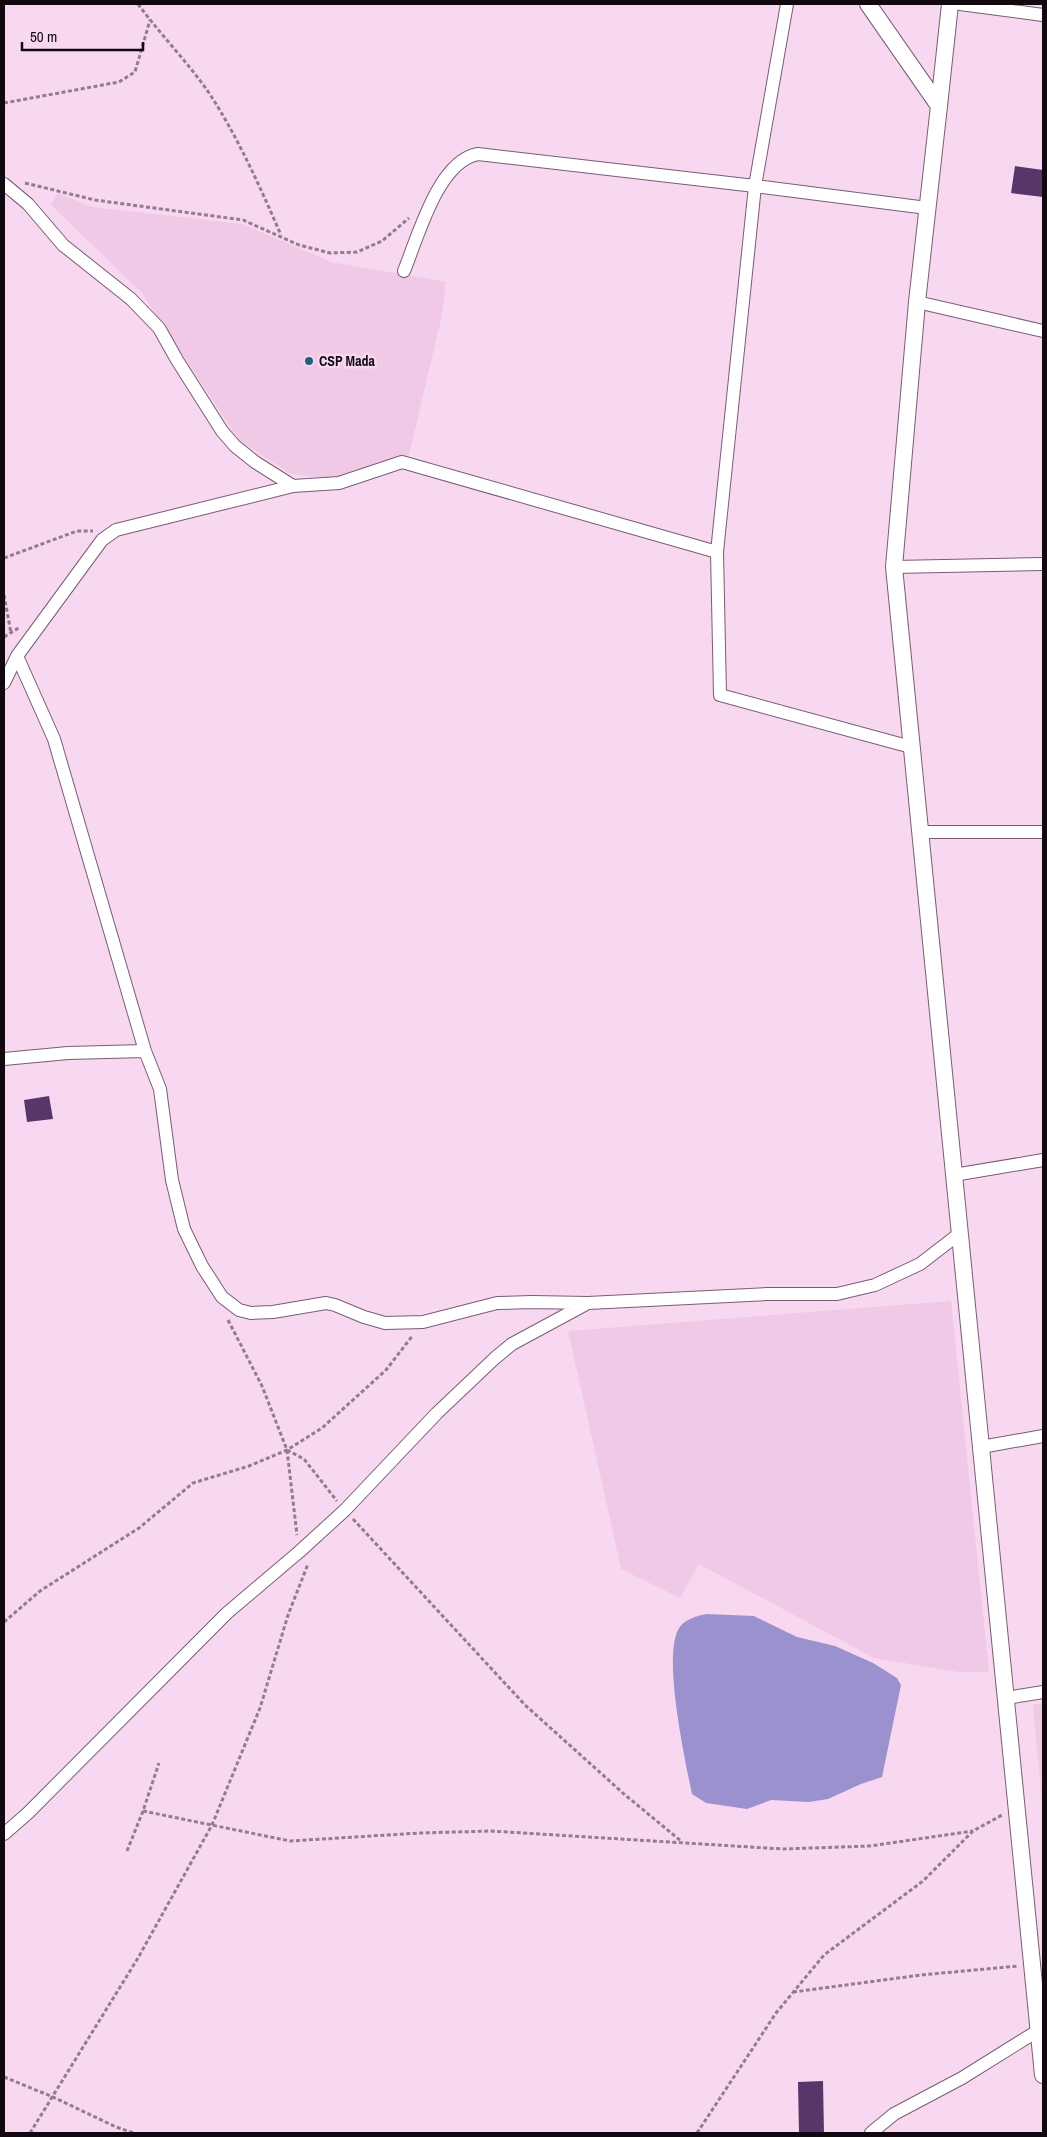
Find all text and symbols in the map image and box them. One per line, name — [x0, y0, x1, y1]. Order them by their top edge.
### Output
scale bar — [22, 20, 144, 52]
text: 50 m — [30, 26, 57, 47]
place label: CSP Mada — [319, 352, 376, 370]
marker: CSP Mada — [303, 355, 315, 367]

